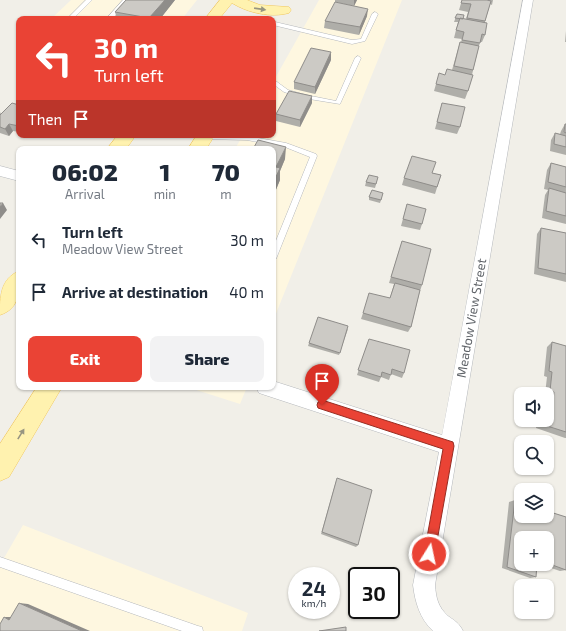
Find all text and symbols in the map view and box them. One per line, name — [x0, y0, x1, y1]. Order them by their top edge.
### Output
one-way arrow — [253, 6, 266, 12]
text: 30 m — [94, 30, 158, 64]
icon: left — [28, 32, 80, 84]
text: Turn left — [94, 64, 164, 86]
icon: arrive — [70, 108, 92, 130]
text: Then — [28, 110, 62, 128]
text: 06:02 — [52, 157, 118, 186]
text: 1 — [159, 157, 170, 186]
text: 70 — [212, 157, 240, 186]
text: Arrival — [65, 186, 105, 202]
text: min — [154, 186, 176, 202]
text: m — [220, 186, 232, 202]
text: Turn left — [62, 223, 123, 241]
icon: left — [28, 229, 50, 251]
text: 30 m — [230, 231, 264, 249]
text: Meadow View Street — [62, 241, 183, 257]
street label: Meadow View Street — [453, 257, 489, 379]
icon: arrive — [28, 281, 50, 303]
text: Arrive at destination — [62, 283, 208, 301]
text: 40 m — [229, 283, 264, 301]
button: Exit — [28, 336, 142, 382]
button: Share — [150, 336, 264, 382]
pin — [305, 364, 339, 405]
icon: arrive — [311, 370, 333, 392]
map controls — [514, 387, 554, 619]
button: sound — [514, 387, 554, 427]
one-way arrow — [17, 429, 24, 440]
button: search — [514, 435, 554, 475]
button: layers — [514, 483, 554, 523]
button: + — [514, 531, 554, 571]
position arrow — [408, 533, 450, 575]
speed limit sign: 30 — [348, 567, 400, 619]
text: 24 — [302, 576, 326, 600]
button: − — [514, 579, 554, 619]
text: km/h — [302, 597, 326, 609]

